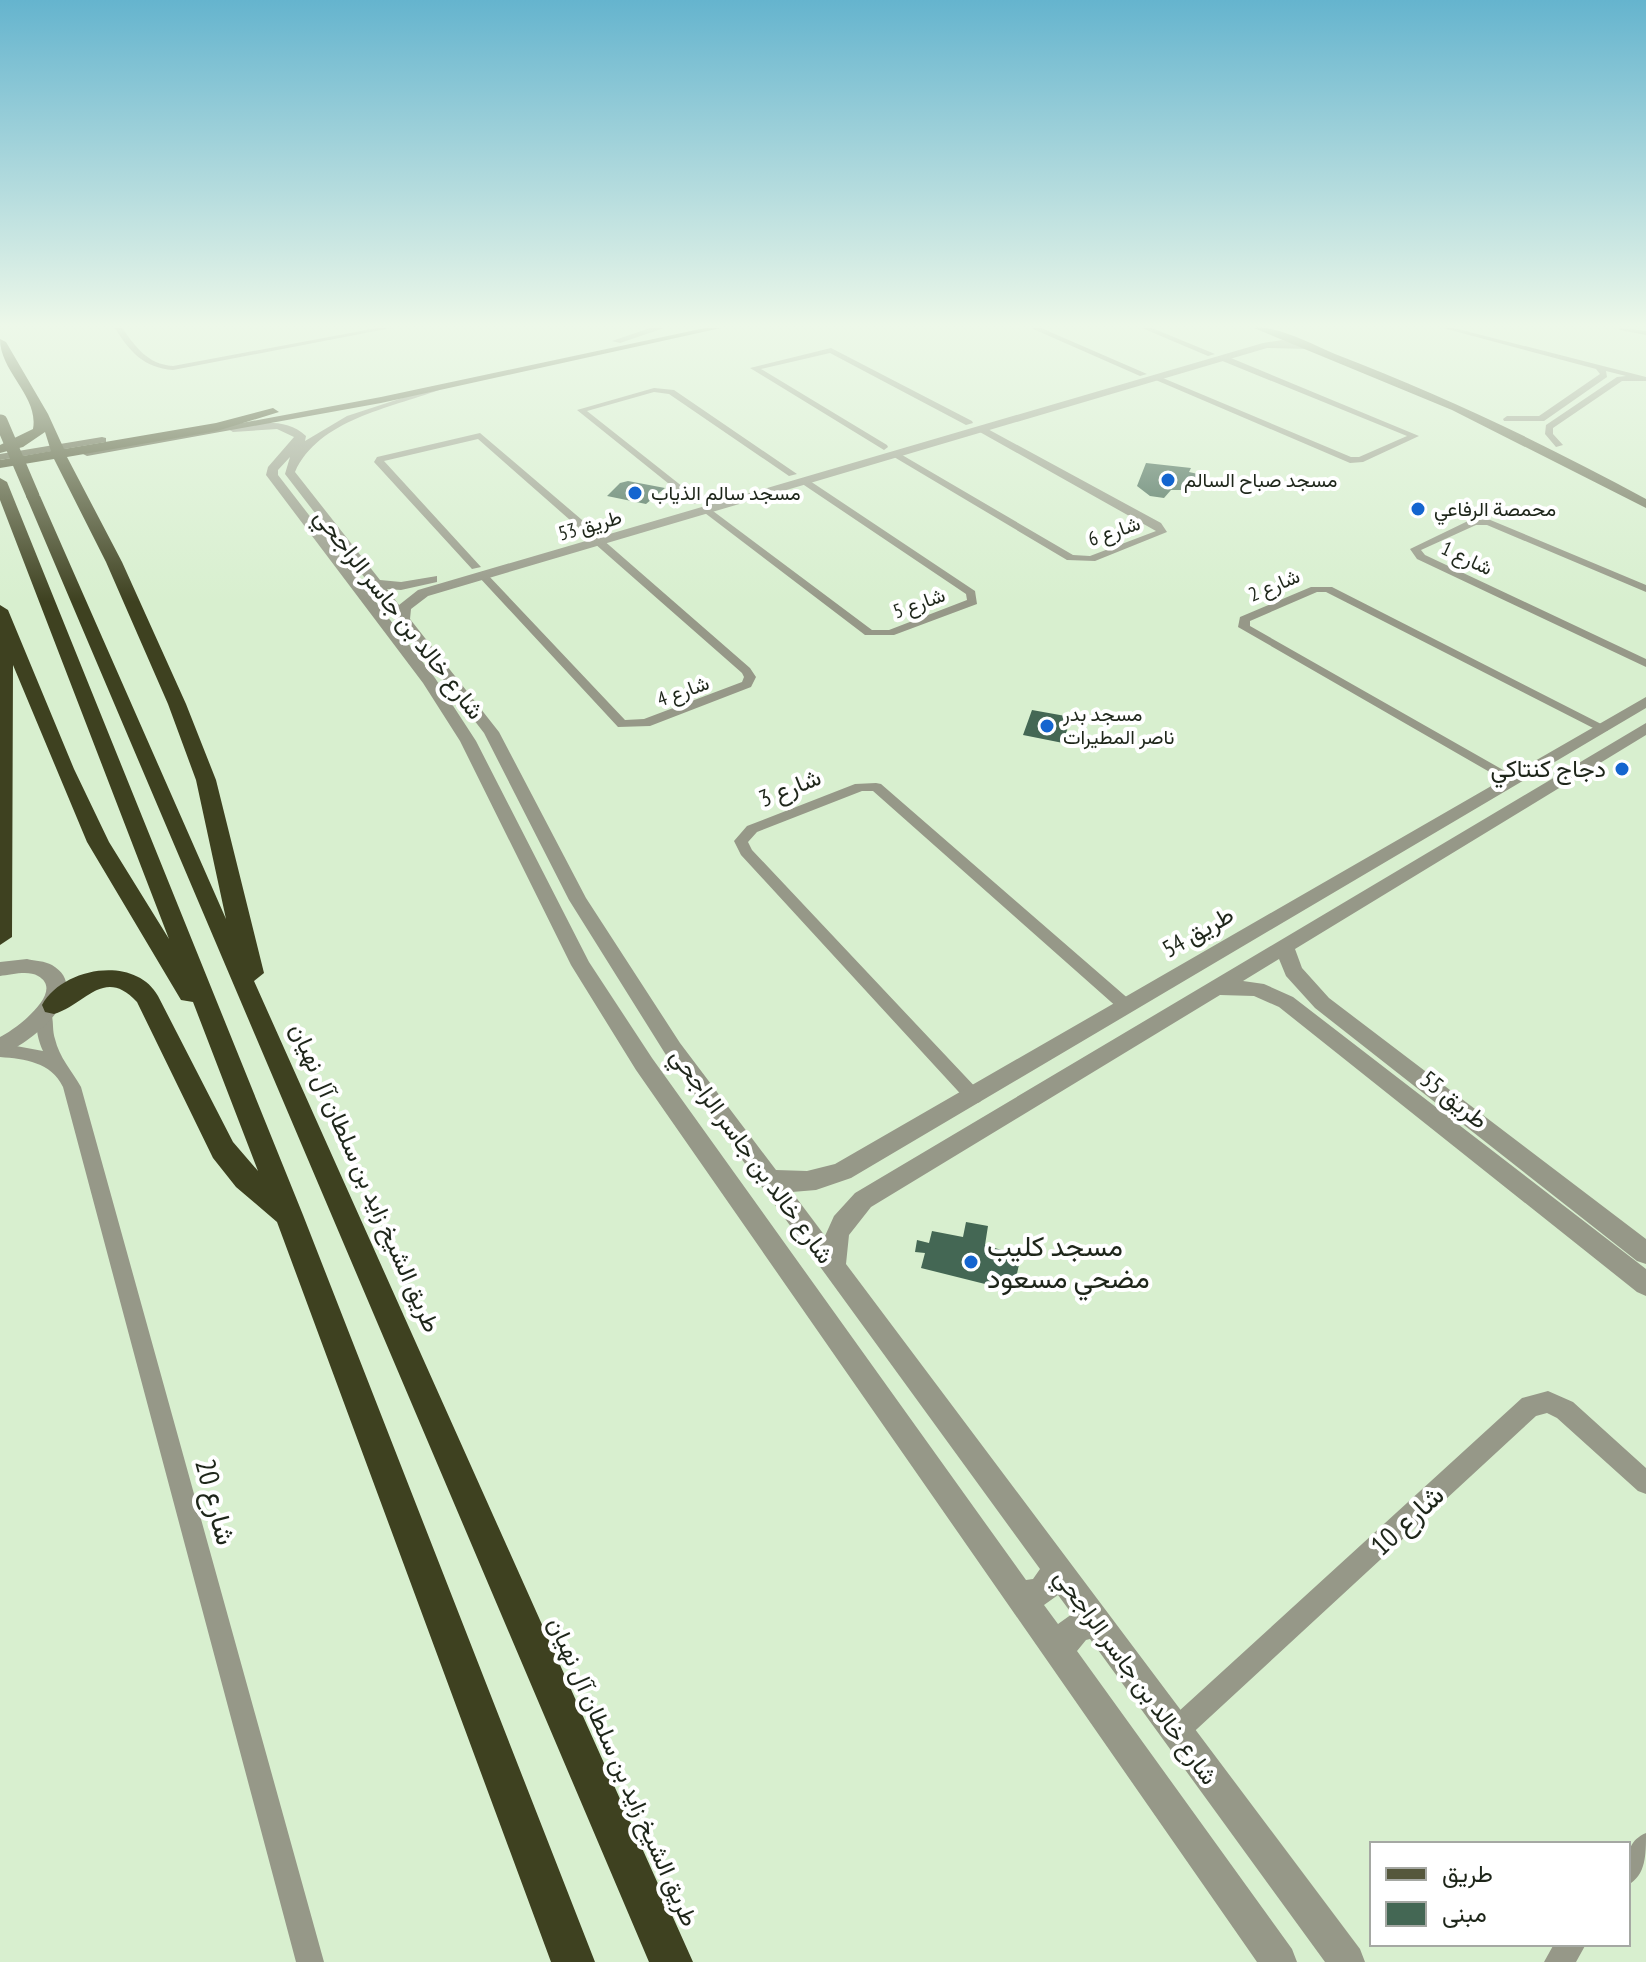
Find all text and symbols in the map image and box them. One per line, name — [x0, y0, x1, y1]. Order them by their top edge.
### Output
place label: مسجد صباح السالم — [1184, 467, 1338, 494]
marker: مسجد صباح السالم — [1159, 471, 1177, 489]
place label: مسجد سالم الذياب — [651, 480, 801, 506]
marker: مسجد سالم الذياب — [626, 484, 644, 502]
place label: محمصة الرفاعي — [1434, 496, 1556, 526]
marker: محمصة الرفاعي — [1409, 500, 1427, 518]
street label: شارع خالد بن جاسر الراجحي — [304, 502, 491, 728]
street label: طريق 53 — [555, 504, 625, 546]
street label: شارع 6 — [1084, 510, 1144, 553]
street label: شارع 1 — [1437, 535, 1497, 582]
street label: شارع 2 — [1244, 563, 1304, 608]
street label: شارع 5 — [889, 582, 949, 625]
street label: شارع 4 — [653, 670, 713, 713]
place label: مسجد بدر ناصر المطيرات — [1062, 701, 1174, 750]
marker: مسجد بدر ناصر المطيرات — [1038, 717, 1056, 735]
place label: دجاج كنتاكي — [1491, 753, 1606, 788]
marker: دجاج كنتاكي — [1613, 760, 1631, 778]
street label: شارع 3 — [754, 761, 826, 815]
street label: طريق 54 — [1156, 899, 1239, 964]
street label: طريق الشيخ زايد بن سلطان آل نهيان — [281, 1018, 448, 1338]
street label: شارع خالد بن جاسر الراجحي — [660, 1042, 841, 1272]
street label: طريق 55 — [1414, 1064, 1494, 1136]
place label: مسجد كليب مضحي مسعود — [987, 1227, 1150, 1301]
marker: مسجد كليب مضحي مسعود — [962, 1253, 980, 1271]
street label: شارع 20 — [186, 1455, 246, 1549]
street label: شارع 10 — [1362, 1476, 1452, 1564]
street label: شارع خالد بن جاسر الراجحي — [1044, 1563, 1225, 1793]
street label: طريق الشيخ زايد بن سلطان آل نهيان — [539, 1612, 706, 1932]
legend — [1370, 1842, 1630, 1946]
text: طريق — [1442, 1858, 1493, 1889]
text: مبنى — [1442, 1898, 1487, 1929]

